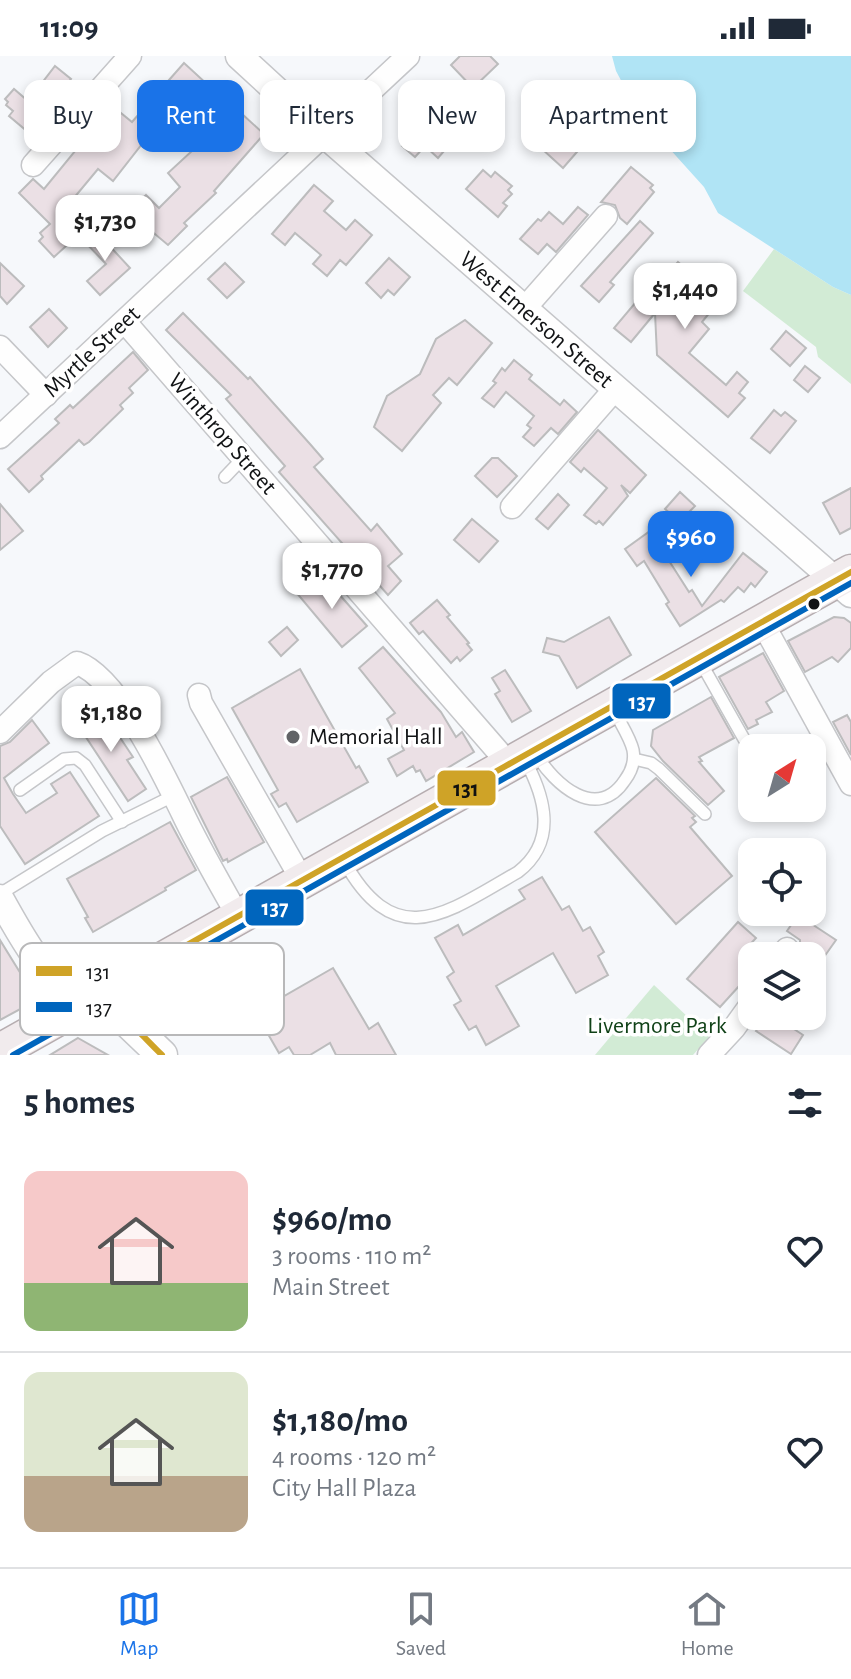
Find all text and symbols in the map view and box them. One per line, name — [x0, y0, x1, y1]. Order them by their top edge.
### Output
text: 11:09 — [40, 13, 99, 43]
chip: Buy — [24, 80, 121, 152]
chip: Rent — [137, 80, 244, 152]
chip: Filters — [260, 80, 382, 152]
chip: New — [398, 80, 505, 152]
chip: Apartment — [521, 80, 696, 152]
pin: $1,730 — [40, 195, 170, 263]
text: $1,730 — [74, 208, 137, 234]
street label: West Emerson Street — [455, 247, 618, 393]
pin: $1,440 — [620, 263, 750, 331]
text: $1,440 — [652, 276, 718, 302]
street label: Myrtle Street — [39, 302, 145, 402]
street label: Winthrop Street — [163, 369, 281, 499]
pin: $960 — [644, 511, 738, 579]
text: $960 — [666, 524, 716, 550]
pin: $1,770 — [267, 543, 397, 611]
text: $1,770 — [300, 556, 364, 582]
unlabelled marker — [806, 596, 822, 612]
line badge: 137 — [611, 682, 672, 720]
pin: $1,180 — [46, 686, 176, 754]
text: 137 — [629, 691, 655, 713]
text: $1,180 — [80, 699, 142, 725]
place label: Memorial Hall — [309, 725, 443, 749]
marker: Memorial Hall — [284, 728, 302, 746]
north arrow — [738, 734, 826, 822]
map controls — [738, 734, 826, 1030]
line badge: 131 — [436, 769, 497, 807]
text: 131 — [453, 778, 479, 800]
button: locate — [738, 838, 826, 926]
line badge: 137 — [244, 888, 305, 927]
text: 137 — [262, 897, 288, 919]
button: layers — [738, 942, 826, 1030]
legend — [20, 943, 284, 1035]
text: 131 — [86, 961, 110, 983]
text: 137 — [86, 997, 112, 1019]
park label: Livermore Park — [587, 1014, 727, 1038]
icon: filters — [783, 1081, 827, 1125]
text: 5 homes — [24, 1086, 135, 1120]
icon: home — [88, 1203, 184, 1299]
text: $960/mo — [272, 1203, 392, 1237]
icon: heart — [783, 1229, 827, 1273]
text: 3 rooms · 110 m² — [272, 1243, 431, 1269]
text: Main Street — [272, 1274, 389, 1300]
icon: home — [88, 1404, 184, 1500]
text: $1,180/mo — [272, 1404, 408, 1438]
icon: heart — [783, 1430, 827, 1474]
text: 4 rooms · 120 m² — [272, 1444, 436, 1470]
text: City Hall Plaza — [272, 1475, 417, 1501]
tab: Map — [117, 1587, 161, 1661]
tab: Saved — [396, 1587, 446, 1661]
tab: Home — [681, 1587, 734, 1661]

